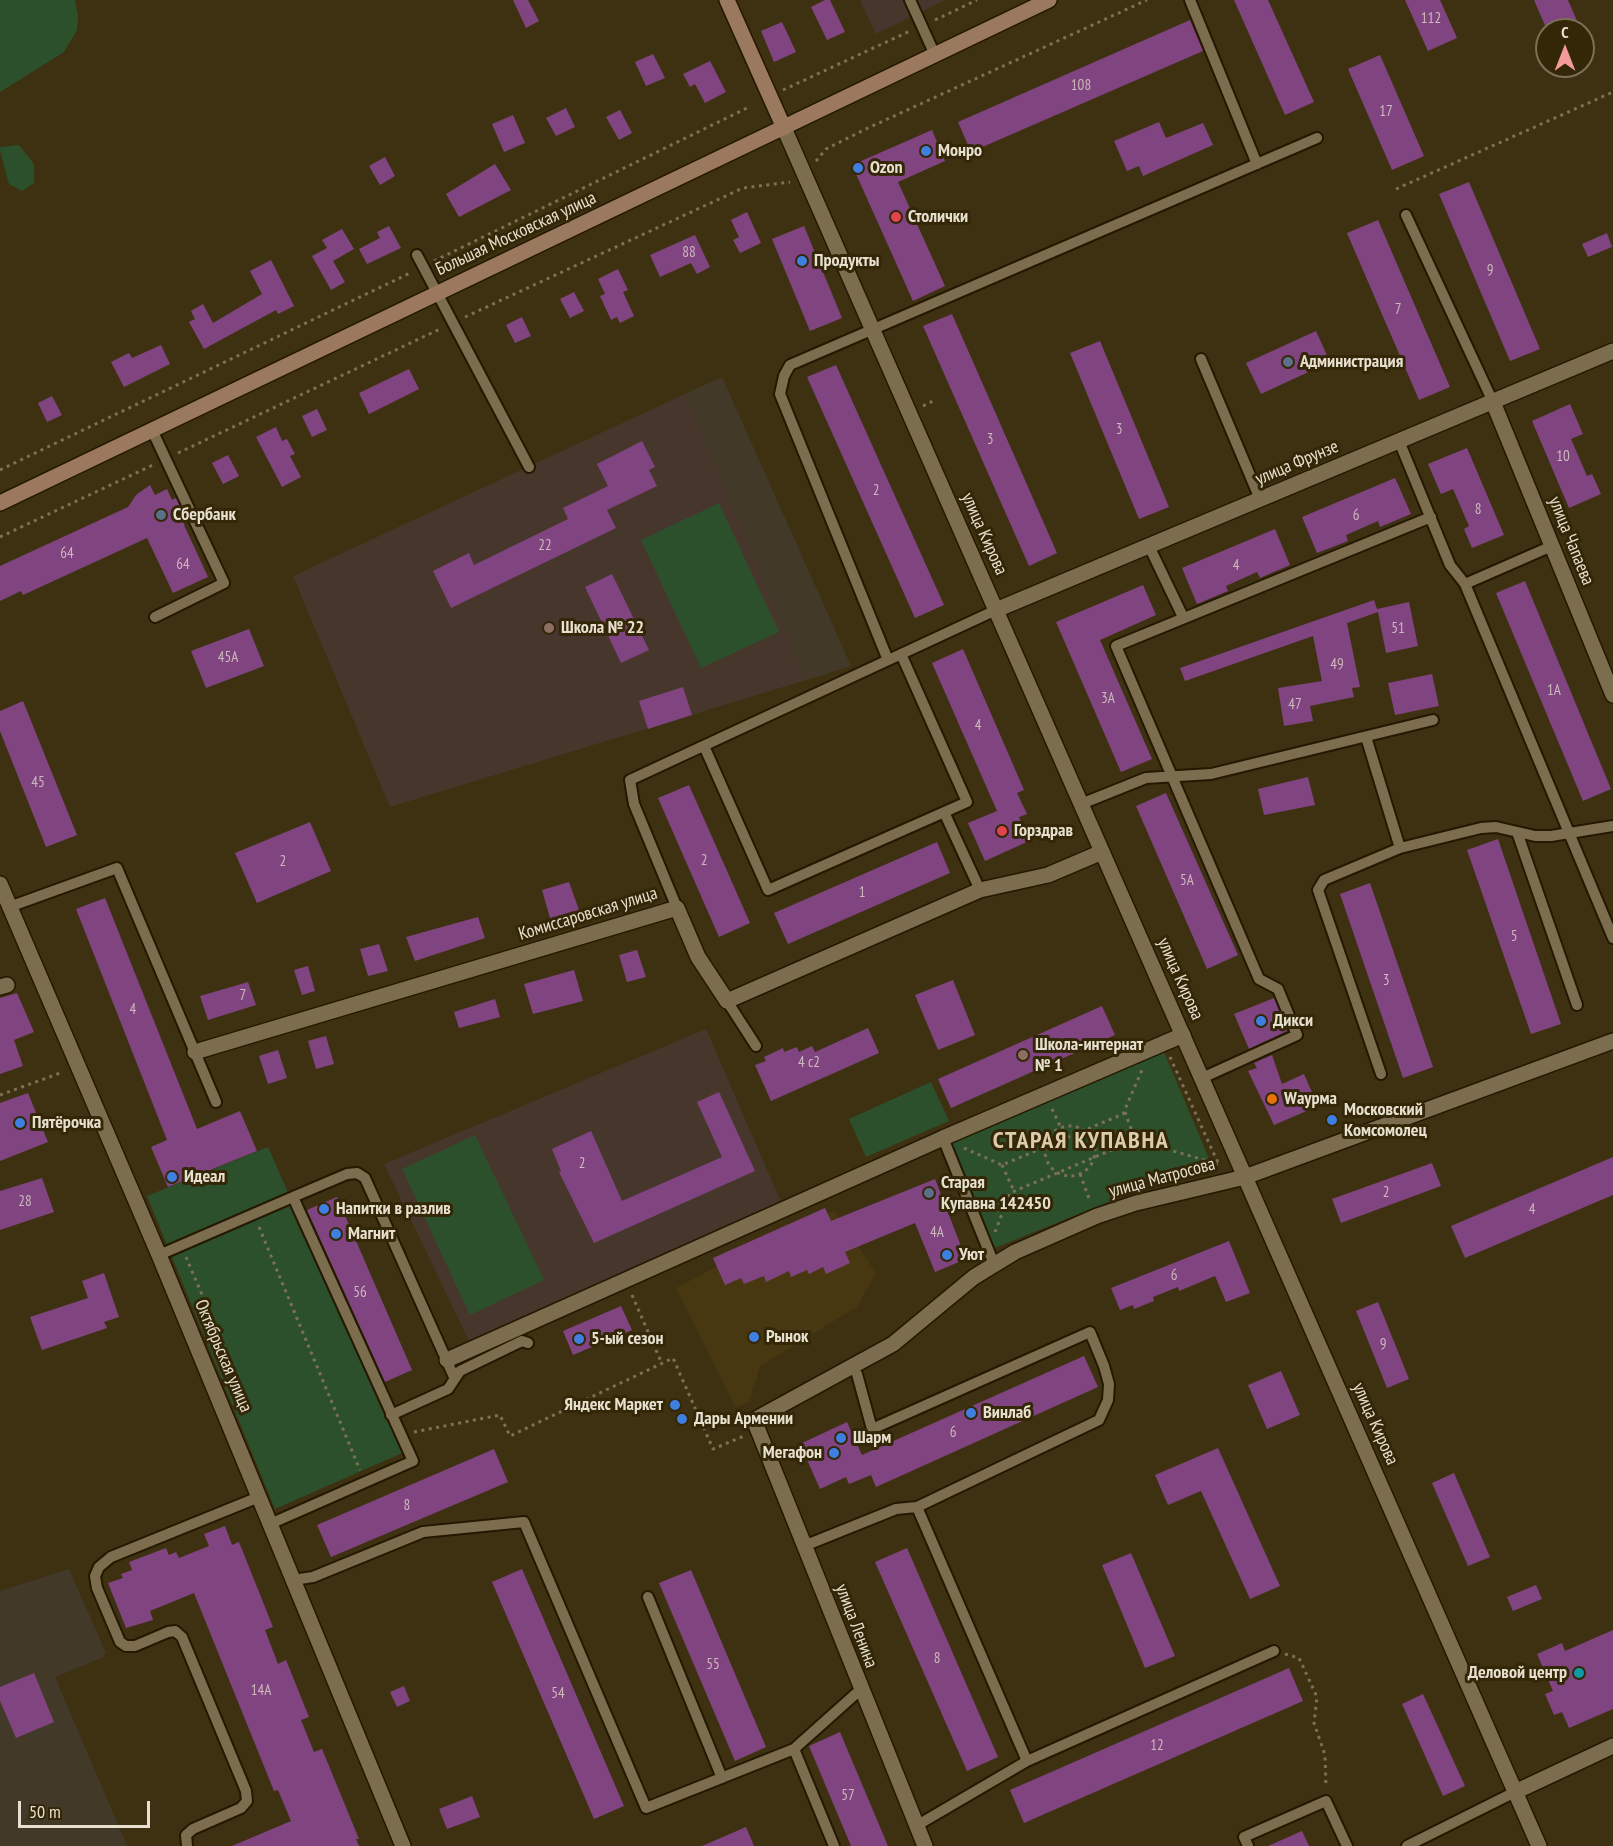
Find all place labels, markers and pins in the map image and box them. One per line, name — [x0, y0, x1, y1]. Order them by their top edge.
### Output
place label: Монро — [938, 140, 982, 162]
marker: Монро — [919, 144, 933, 158]
place label: Ozon — [870, 157, 903, 179]
marker: Ozon — [851, 161, 865, 175]
place label: Столички — [908, 206, 968, 228]
marker: Столички — [889, 210, 903, 224]
place label: Продукты — [814, 250, 879, 272]
marker: Продукты — [795, 254, 809, 268]
place label: Администрация — [1300, 351, 1403, 373]
marker: Администрация — [1281, 355, 1295, 369]
place label: Сбербанк — [173, 504, 236, 526]
marker: Сбербанк — [154, 508, 168, 522]
place label: Школа № 22 — [561, 617, 644, 639]
marker: Школа № 22 — [542, 621, 556, 635]
place label: Горздрав — [1014, 820, 1073, 842]
marker: Горздрав — [995, 824, 1009, 838]
place label: Дикси — [1273, 1010, 1313, 1032]
marker: Дикси — [1254, 1014, 1268, 1028]
place label: Школа-интернат № 1 — [1035, 1034, 1143, 1076]
marker: Школа-интернат № 1 — [1016, 1048, 1030, 1062]
place label: Wаурма — [1284, 1088, 1337, 1110]
marker: Wаурма — [1265, 1092, 1279, 1106]
place label: Московский Комсомолец — [1344, 1099, 1427, 1142]
place label: Пятёрочка — [32, 1112, 101, 1134]
marker: Московский Комсомолец — [1325, 1113, 1339, 1127]
marker: Пятёрочка — [13, 1116, 27, 1130]
place label: Идеал — [184, 1166, 225, 1188]
marker: Идеал — [165, 1170, 179, 1184]
place label: Старая Купавна 142450 — [941, 1172, 1051, 1214]
marker: Старая Купавна 142450 — [922, 1186, 936, 1200]
place label: Напитки в разлив — [336, 1198, 451, 1220]
marker: Напитки в разлив — [317, 1202, 331, 1216]
place label: Магнит — [348, 1223, 395, 1245]
marker: Магнит — [329, 1227, 343, 1241]
place label: Уют — [959, 1244, 984, 1266]
marker: Уют — [940, 1248, 954, 1262]
place label: Рынок — [766, 1326, 808, 1348]
place label: 5-ый сезон — [591, 1328, 664, 1350]
marker: Рынок — [747, 1330, 761, 1344]
marker: 5-ый сезон — [572, 1332, 586, 1346]
place label: Яндекс Маркет — [564, 1394, 663, 1416]
marker: Яндекс Маркет — [668, 1398, 682, 1412]
place label: Винлаб — [983, 1402, 1031, 1424]
marker: Винлаб — [964, 1406, 978, 1420]
place label: Дары Армении — [694, 1408, 793, 1430]
marker: Дары Армении — [675, 1412, 689, 1426]
place label: Шарм — [853, 1427, 891, 1449]
marker: Шарм — [834, 1431, 848, 1445]
place label: Мегафон — [763, 1442, 822, 1464]
marker: Мегафон — [827, 1446, 841, 1460]
place label: Деловой центр — [1468, 1662, 1567, 1684]
marker: Деловой центр — [1572, 1666, 1586, 1680]

